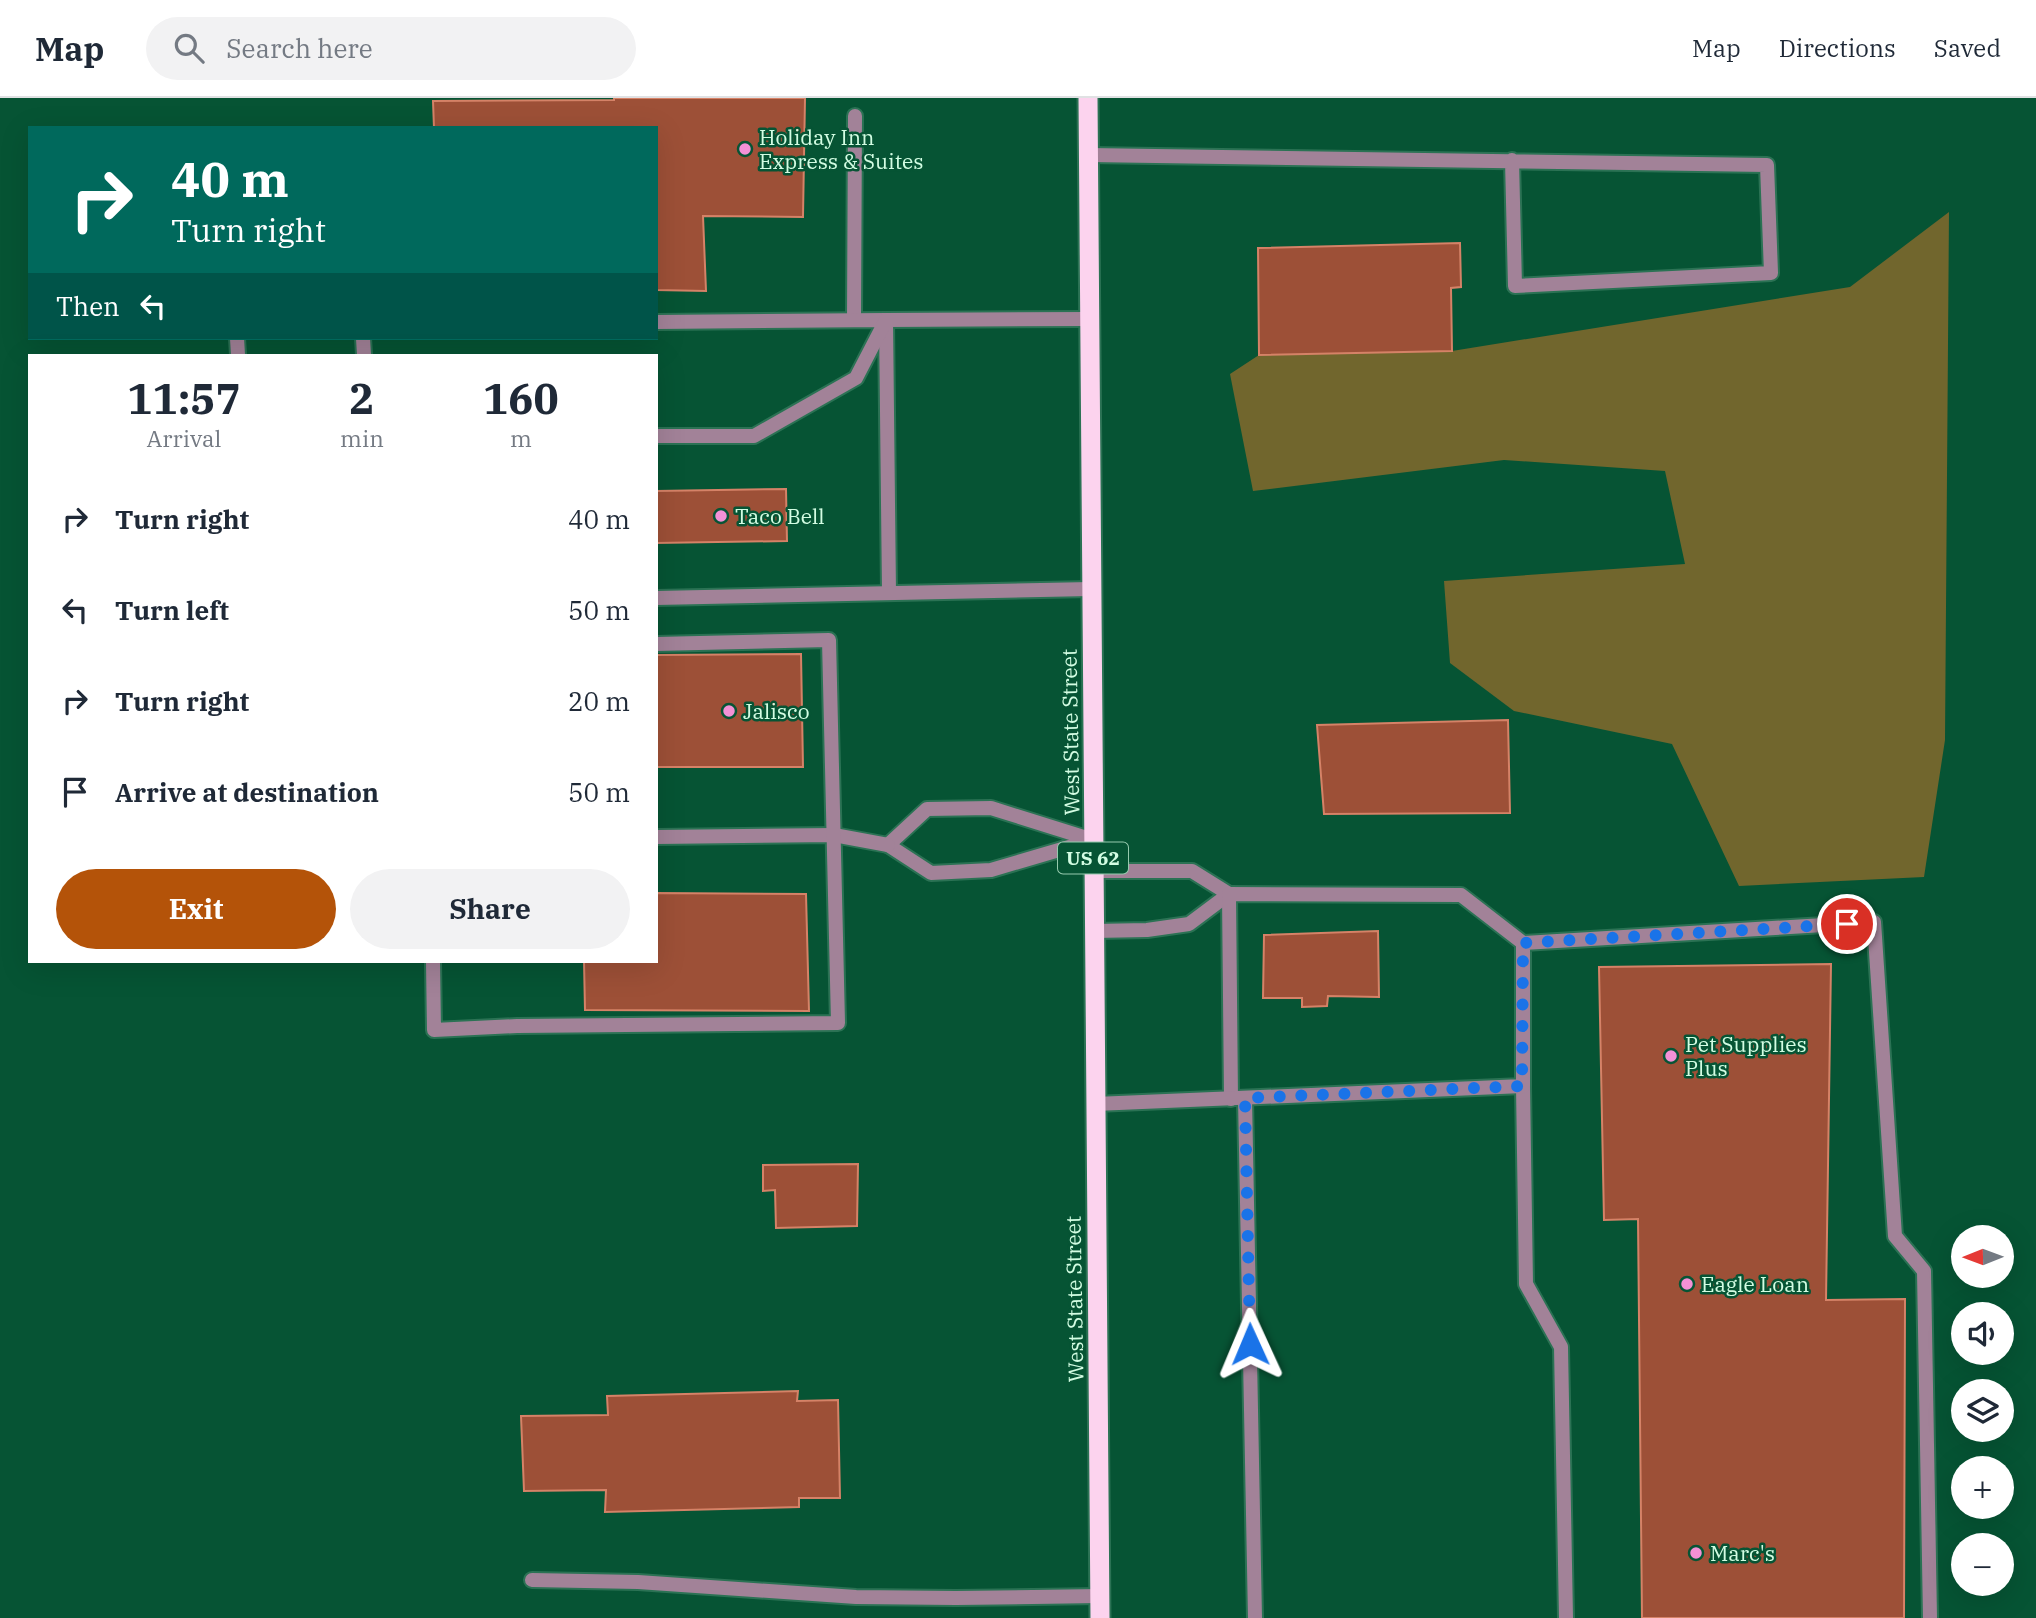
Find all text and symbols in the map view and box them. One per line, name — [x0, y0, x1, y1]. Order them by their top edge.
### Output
search box — [146, 17, 636, 80]
text: Map — [35, 27, 104, 70]
icon: search — [170, 29, 208, 67]
text: Search here — [226, 31, 373, 65]
text: Map — [1692, 32, 1741, 64]
text: Directions — [1779, 32, 1896, 64]
text: Saved — [1934, 32, 2001, 64]
place label: Holiday Inn Express & Suites — [759, 123, 924, 175]
marker: Holiday Inn Express & Suites — [737, 141, 753, 157]
text: 40 m — [171, 147, 289, 210]
icon: right — [56, 154, 147, 245]
text: Turn right — [171, 209, 326, 251]
icon: left — [134, 287, 172, 325]
text: Then — [56, 289, 120, 323]
text: 11:57 — [127, 371, 241, 426]
text: 2 — [349, 371, 375, 426]
text: 160 — [483, 371, 559, 426]
text: Arrival — [147, 423, 221, 453]
text: min — [340, 423, 384, 453]
text: m — [510, 423, 532, 453]
icon: right — [56, 500, 94, 538]
text: Turn right — [115, 502, 249, 536]
text: 40 m — [568, 502, 630, 536]
place label: Taco Bell — [735, 502, 825, 530]
marker: Taco Bell — [713, 508, 729, 524]
icon: left — [56, 591, 94, 629]
text: Turn left — [115, 593, 229, 627]
text: 50 m — [568, 593, 630, 627]
street label: West State Street — [1055, 648, 1085, 816]
icon: right — [56, 682, 94, 720]
text: Turn right — [115, 684, 249, 718]
text: 20 m — [568, 684, 630, 718]
place label: Jalisco — [743, 697, 810, 725]
marker: Jalisco — [721, 703, 737, 719]
icon: arrive — [56, 773, 94, 811]
text: Arrive at destination — [115, 775, 379, 809]
text: 50 m — [568, 775, 630, 809]
road number: US 62 — [1058, 842, 1128, 874]
button: Exit — [56, 869, 336, 949]
button: Share — [350, 869, 630, 949]
pin — [1817, 894, 1877, 954]
icon: arrive — [1828, 905, 1866, 943]
place label: Pet Supplies Plus — [1685, 1030, 1807, 1082]
marker: Pet Supplies Plus — [1663, 1048, 1679, 1064]
street label: West State Street — [1059, 1215, 1089, 1383]
north arrow — [1951, 1225, 2014, 1288]
map controls — [1951, 1225, 2014, 1596]
place label: Eagle Loan — [1701, 1270, 1809, 1298]
marker: Eagle Loan — [1679, 1276, 1695, 1292]
button: sound — [1951, 1302, 2014, 1365]
position arrow — [1213, 1307, 1287, 1381]
button: layers — [1951, 1379, 2014, 1442]
button: + — [1951, 1456, 2014, 1519]
button: − — [1951, 1533, 2014, 1596]
place label: Marc's — [1710, 1539, 1775, 1567]
marker: Marc's — [1688, 1545, 1704, 1561]

